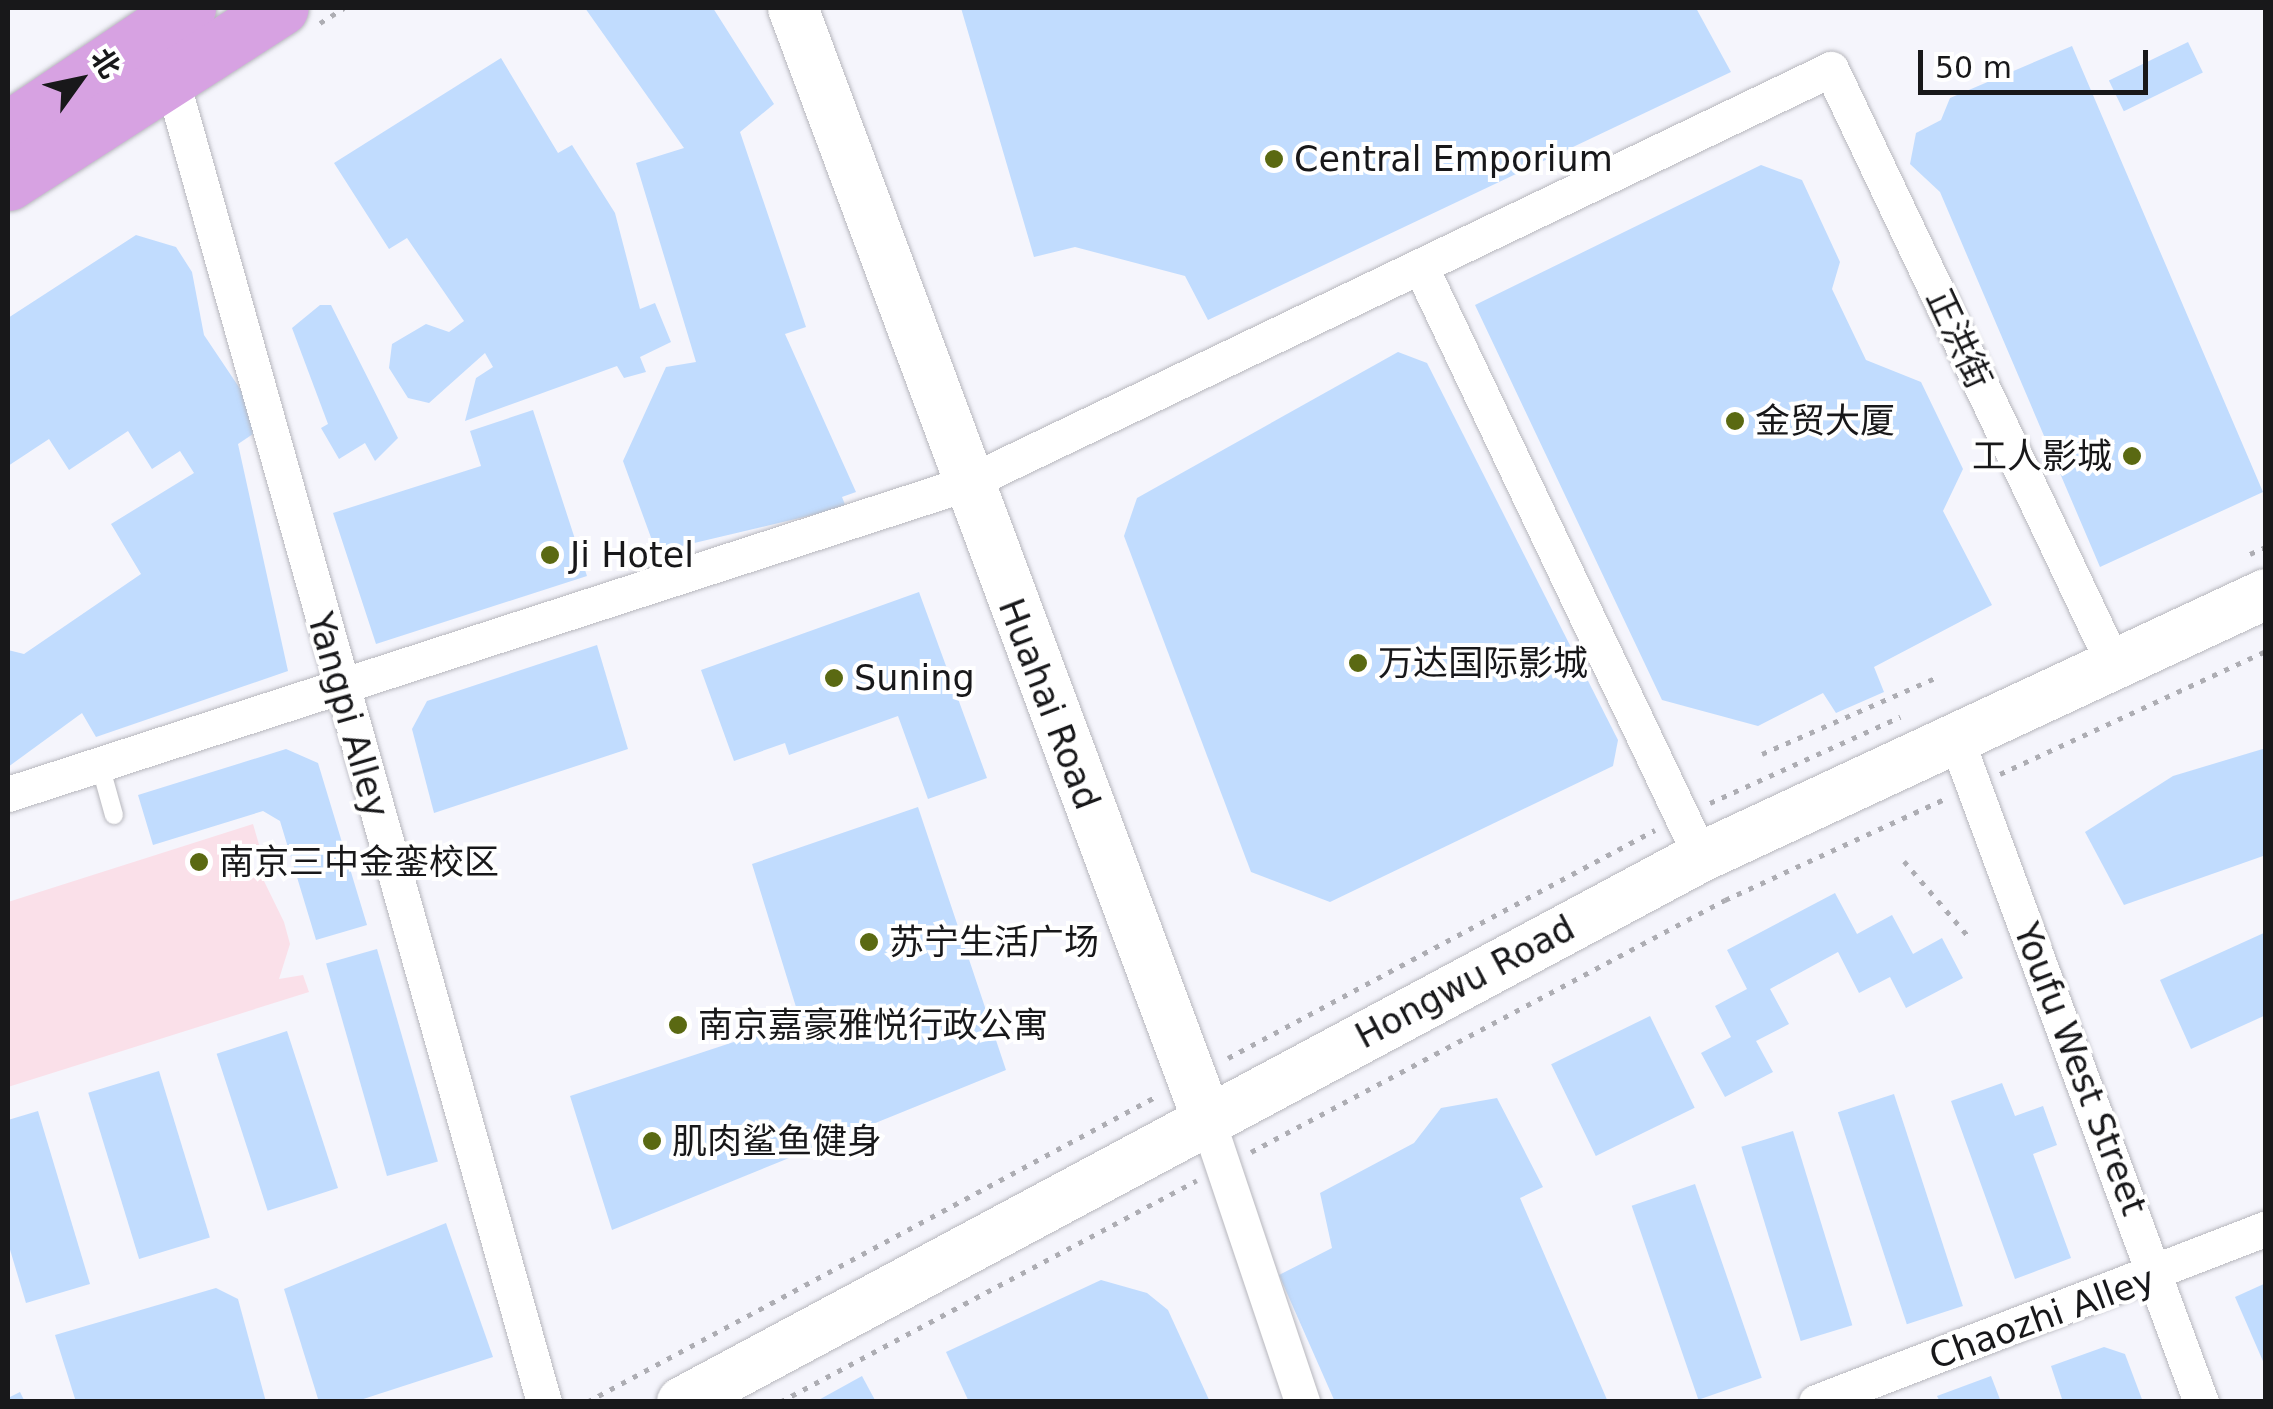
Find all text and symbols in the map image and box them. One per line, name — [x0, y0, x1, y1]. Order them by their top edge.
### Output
north arrow — [30, 30, 130, 130]
scale bar — [1923, 30, 2153, 92]
text: 北 — [84, 43, 127, 84]
text: 50 m — [1935, 50, 2012, 85]
place label: Central Emporium — [1294, 138, 1613, 180]
marker: Central Emporium — [1263, 148, 1285, 170]
street label: 正洪街 — [1918, 283, 2000, 395]
place label: 金贸大厦 — [1755, 400, 1895, 442]
marker: 金贸大厦 — [1724, 410, 1746, 432]
place label: 工人影城 — [1972, 435, 2112, 477]
marker: 工人影城 — [2121, 445, 2143, 467]
place label: Ji Hotel — [570, 534, 694, 576]
marker: Ji Hotel — [539, 544, 561, 566]
street label: Huahai Road — [990, 593, 1108, 815]
street label: Yangpi Alley — [299, 608, 397, 822]
place label: 万达国际影城 — [1378, 642, 1588, 684]
marker: 万达国际影城 — [1347, 652, 1369, 674]
place label: Suning — [854, 657, 975, 699]
marker: Suning — [823, 667, 845, 689]
place label: 南京三中金銮校区 — [219, 841, 499, 883]
marker: 南京三中金銮校区 — [188, 851, 210, 873]
street label: Hongwu Road — [1348, 907, 1582, 1057]
street label: Youfu West Street — [2005, 917, 2155, 1221]
place label: 苏宁生活广场 — [889, 921, 1099, 963]
marker: 苏宁生活广场 — [858, 931, 880, 953]
place label: 南京嘉豪雅悦行政公寓 — [698, 1004, 1048, 1046]
marker: 南京嘉豪雅悦行政公寓 — [667, 1014, 689, 1036]
place label: 肌肉鲨鱼健身 — [672, 1120, 882, 1162]
marker: 肌肉鲨鱼健身 — [641, 1130, 663, 1152]
street label: Chaozhi Alley — [1924, 1258, 2160, 1378]

